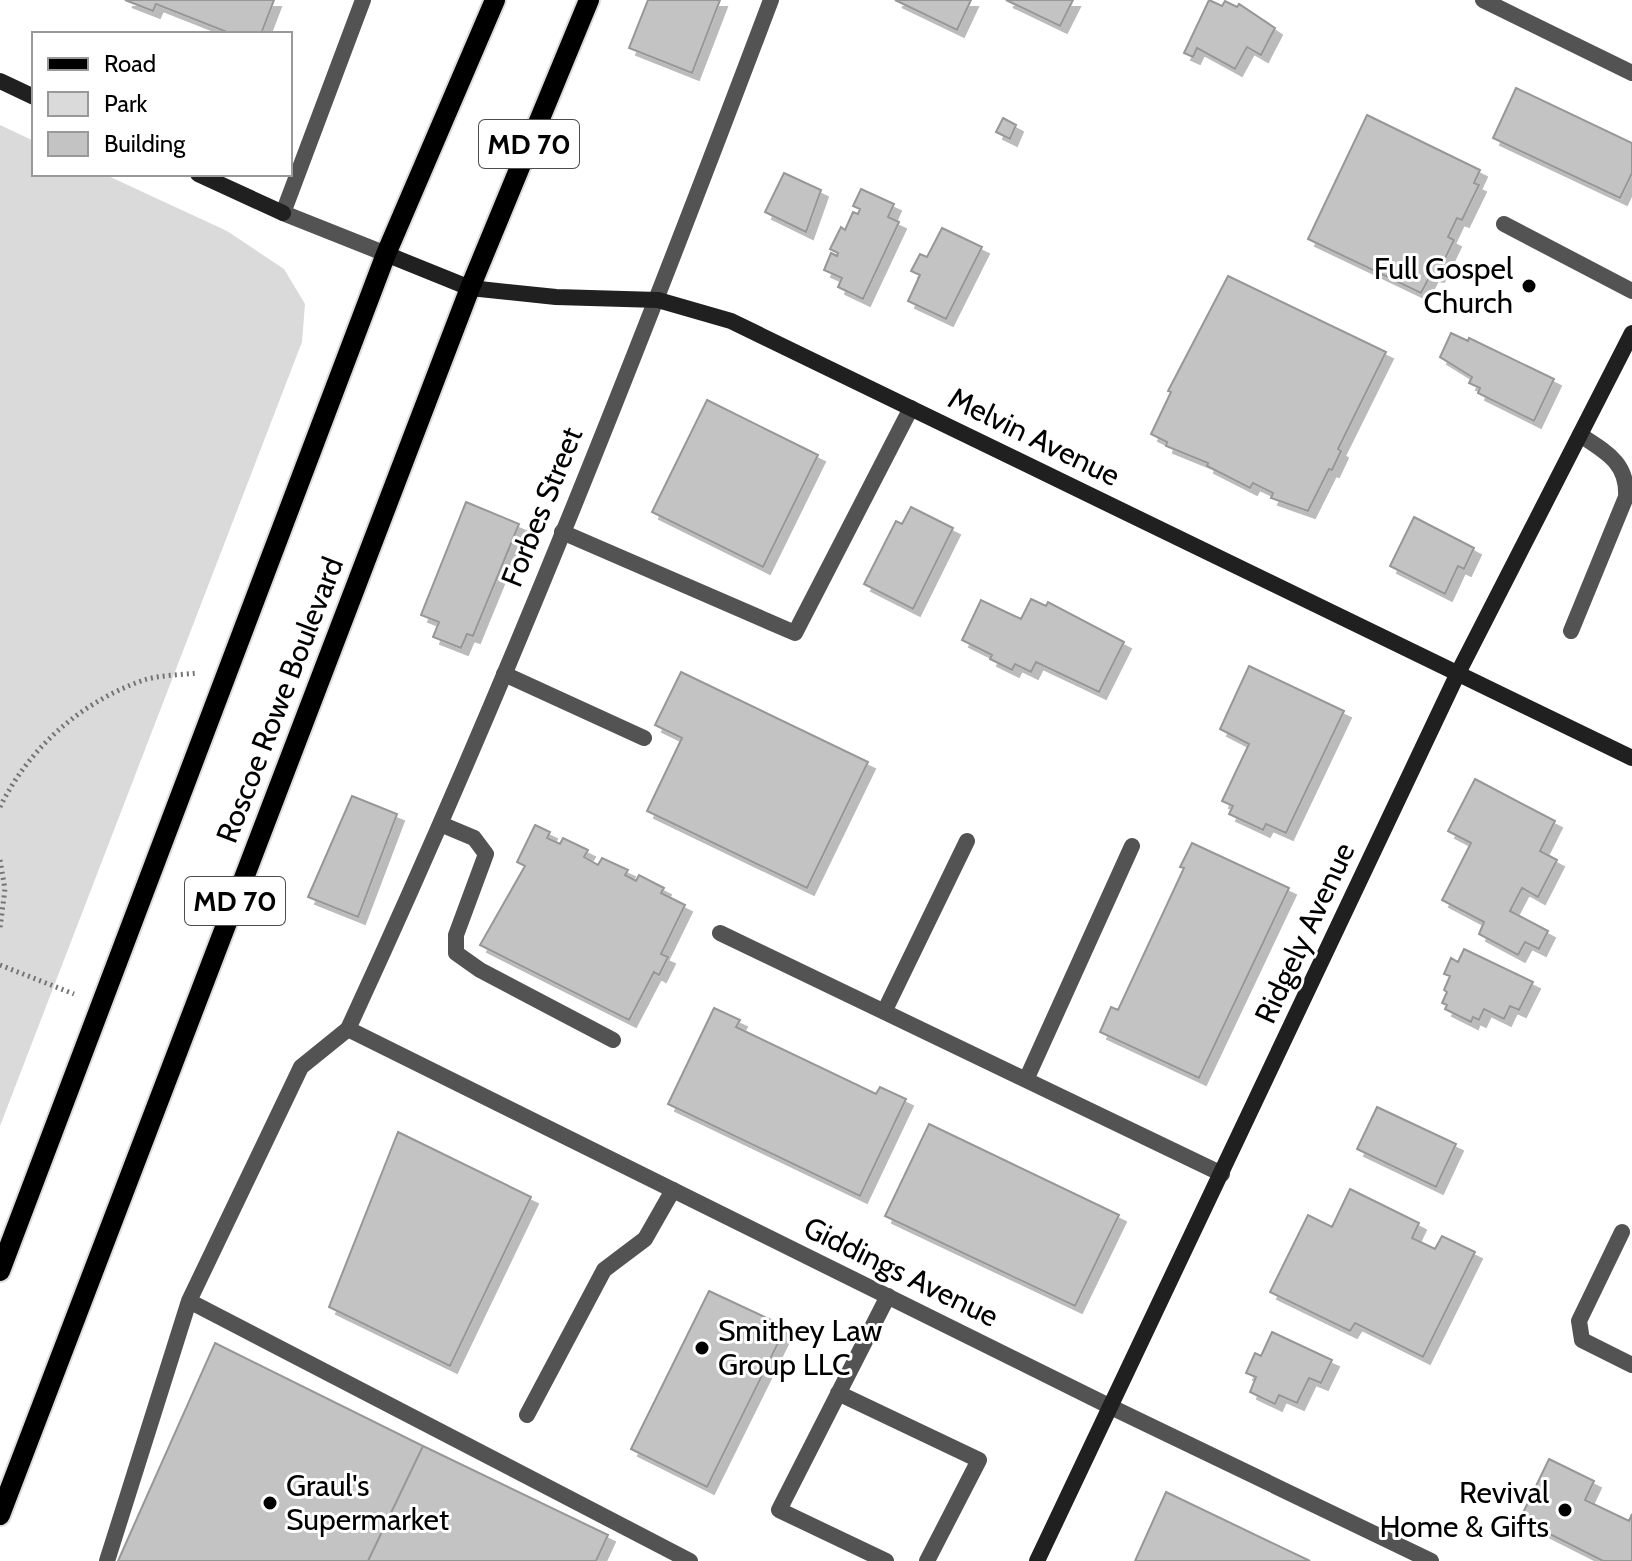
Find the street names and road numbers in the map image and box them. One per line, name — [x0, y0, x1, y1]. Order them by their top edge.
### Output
road number: MD 70 — [479, 120, 579, 168]
street label: Melvin Avenue — [943, 379, 1126, 494]
street label: Forbes Street — [493, 422, 590, 592]
street label: Roscoe Rowe Boulevard — [208, 552, 351, 848]
street label: Ridgely Avenue — [1247, 837, 1363, 1029]
road number: MD 70 — [185, 877, 285, 925]
street label: Giddings Avenue — [798, 1208, 1005, 1335]

